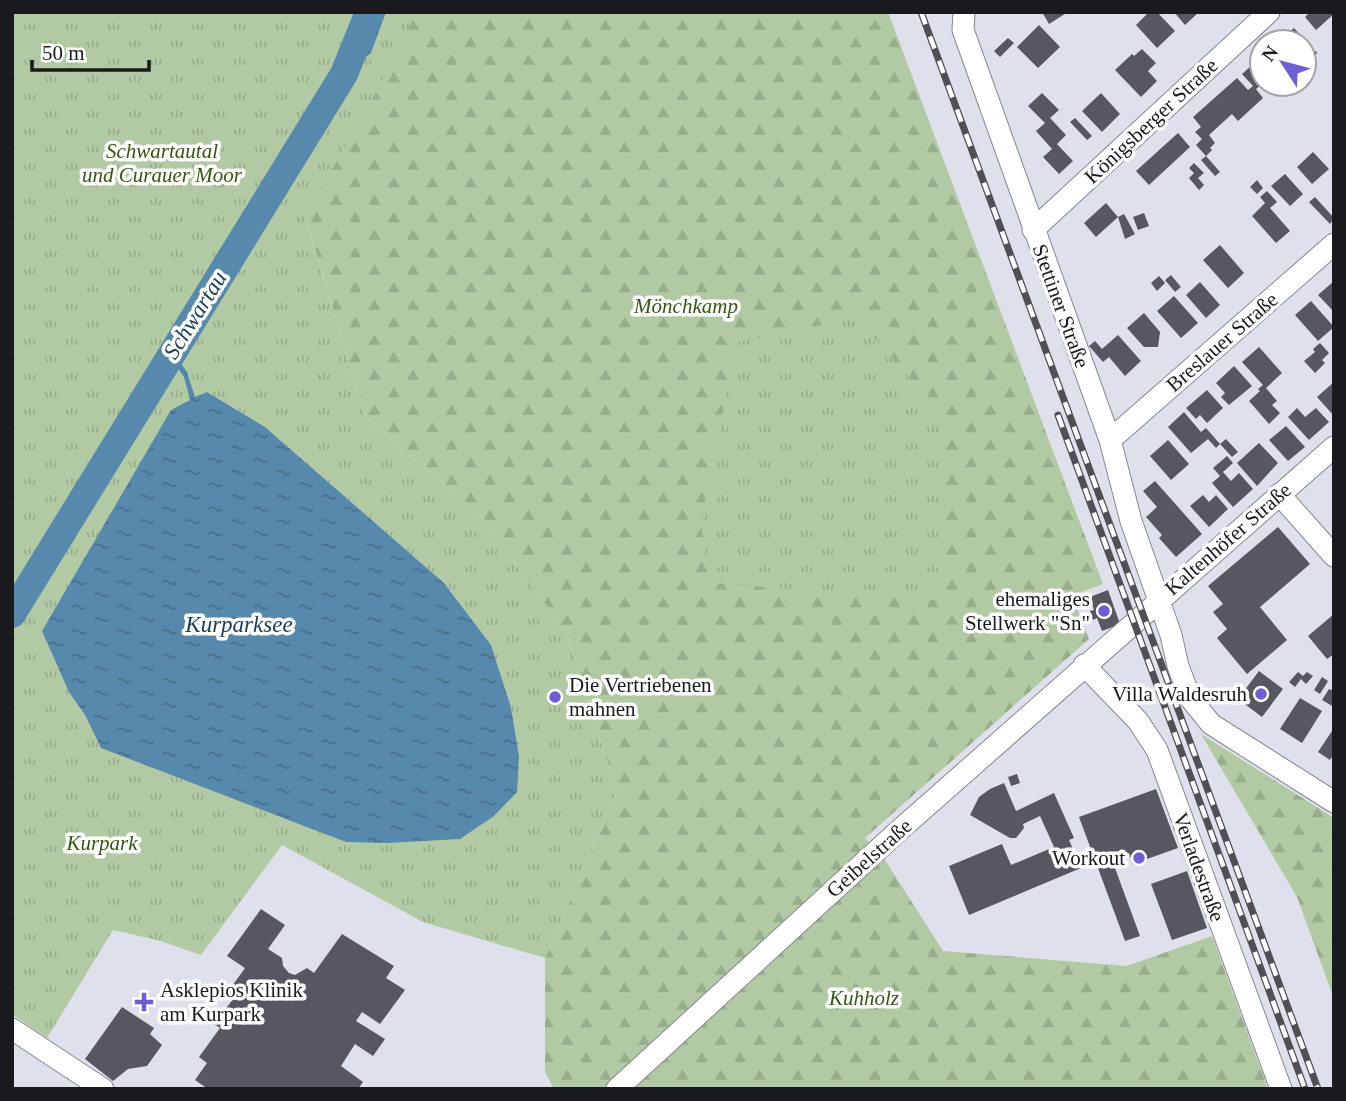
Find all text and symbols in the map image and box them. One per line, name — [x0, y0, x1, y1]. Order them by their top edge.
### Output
scale bar — [32, 28, 149, 72]
north arrow — [1248, 28, 1318, 98]
text: 50 m — [42, 41, 85, 65]
text: N — [1257, 41, 1282, 65]
street label: Königsberger Straße — [1080, 53, 1222, 189]
park label: Schwartautal und Curauer Moor — [82, 139, 243, 187]
street label: Stettiner Straße — [1027, 241, 1095, 371]
water label: Schwartau — [158, 267, 232, 363]
street label: Breslauer Straße — [1162, 287, 1282, 397]
park label: Mönchkamp — [633, 294, 738, 318]
street label: Kaltenhöfer Straße — [1160, 478, 1296, 600]
place label: ehemaliges Stellwerk "Sn" — [965, 587, 1090, 635]
marker: ehemaliges Stellwerk "Sn" — [1096, 603, 1112, 619]
water label: Kurparksee — [184, 612, 293, 637]
place label: Die Vertriebenen mahnen — [569, 673, 712, 721]
place label: Villa Waldesruh — [1112, 682, 1247, 706]
marker: Villa Waldesruh — [1253, 686, 1269, 702]
marker: Die Vertriebenen mahnen — [547, 689, 563, 705]
street label: Verladestraße — [1168, 809, 1230, 925]
street label: Geibelstraße — [822, 814, 916, 902]
park label: Kurpark — [65, 831, 138, 855]
place label: Workout — [1052, 846, 1125, 870]
marker: Workout — [1131, 850, 1147, 866]
place label: Asklepios Klinik am Kurpark — [160, 978, 303, 1026]
park label: Kuhholz — [828, 986, 899, 1010]
marker: Asklepios Klinik am Kurpark — [134, 992, 154, 1012]

